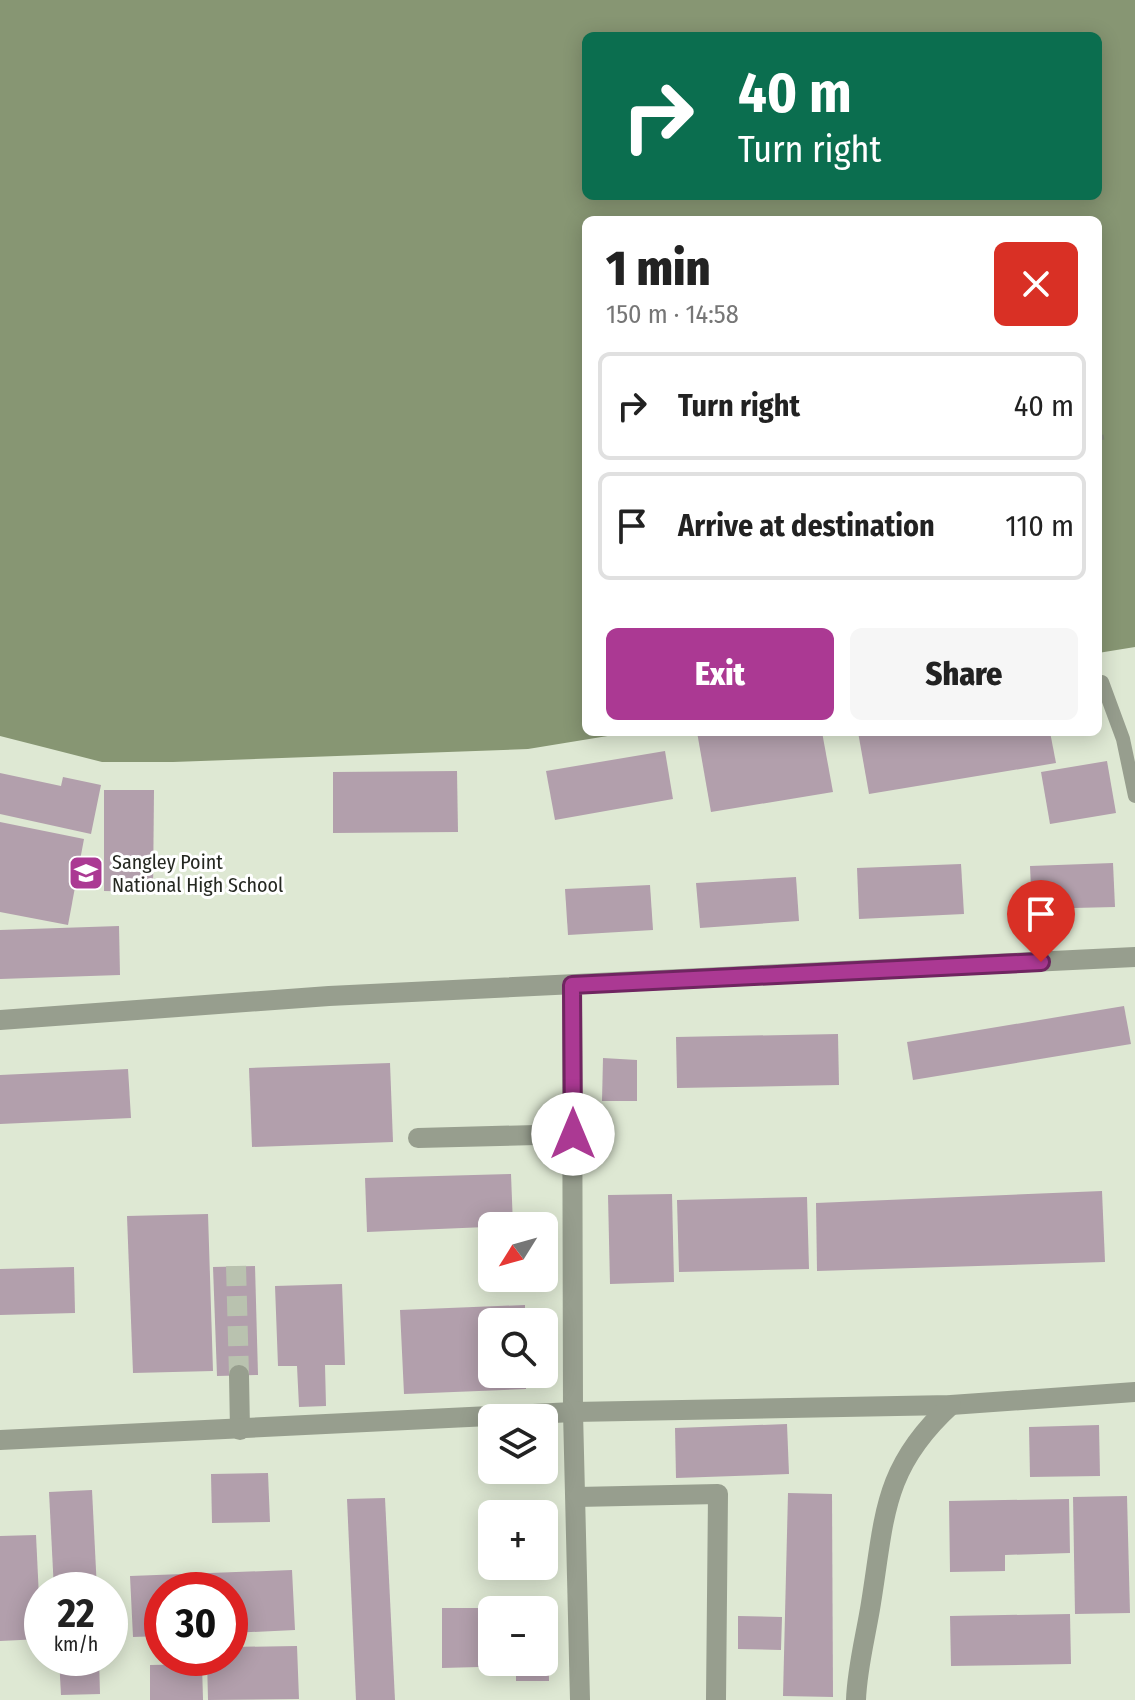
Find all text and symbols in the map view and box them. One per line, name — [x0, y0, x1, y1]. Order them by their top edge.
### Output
text: 40 m — [738, 60, 852, 127]
icon: right — [606, 64, 710, 168]
text: Turn right — [738, 128, 881, 172]
text: 1 min — [606, 240, 710, 298]
button: close — [994, 242, 1078, 326]
text: 150 m · 14:58 — [606, 299, 739, 330]
icon: right — [610, 384, 654, 428]
text: Turn right — [678, 388, 800, 424]
text: 40 m — [1014, 388, 1074, 424]
icon: arrive — [610, 504, 654, 548]
text: Arrive at destination — [678, 508, 935, 544]
text: 110 m — [1005, 508, 1074, 544]
button: Exit — [606, 628, 834, 720]
button: Share — [850, 628, 1078, 720]
place label: Sangley Point National High School — [112, 850, 283, 897]
school or university icon: Sangley Point National High School — [67, 854, 105, 892]
pin — [1007, 880, 1075, 962]
icon: arrive — [1019, 892, 1063, 936]
position arrow — [531, 1092, 615, 1176]
north arrow — [478, 1212, 558, 1292]
map controls — [478, 1212, 558, 1676]
button: search — [478, 1308, 558, 1388]
button: layers — [478, 1404, 558, 1484]
button: + — [478, 1500, 558, 1580]
speed limit sign: 30 — [144, 1572, 248, 1676]
text: 22 — [57, 1590, 95, 1638]
button: − — [478, 1596, 558, 1676]
text: km/h — [54, 1632, 98, 1656]

